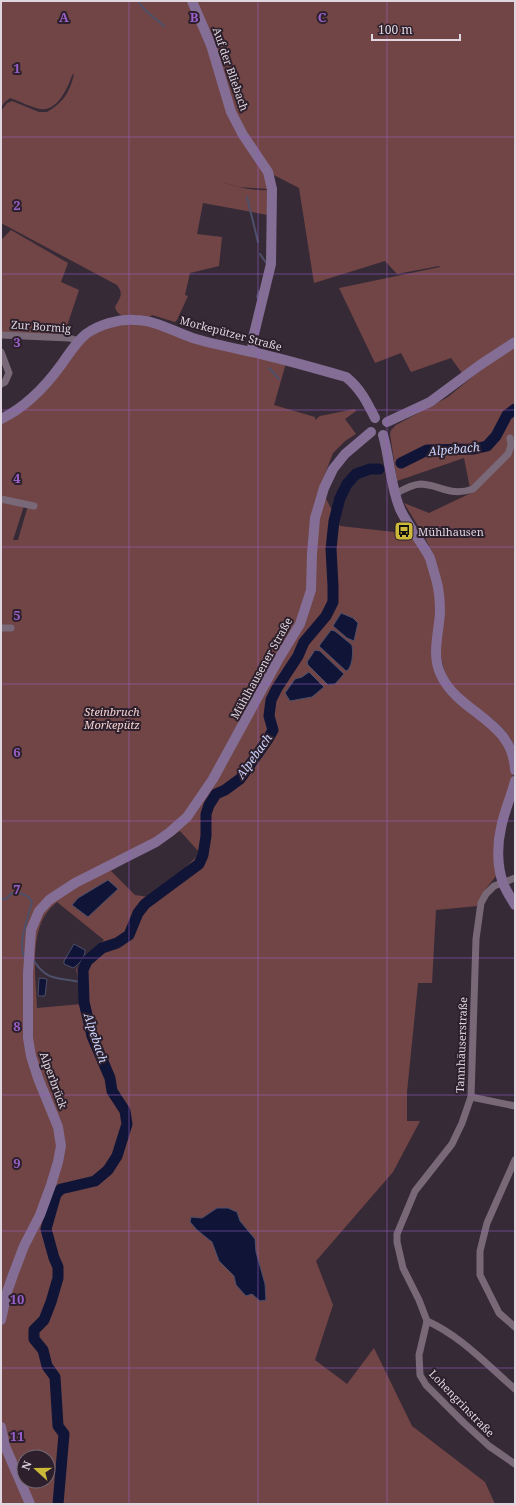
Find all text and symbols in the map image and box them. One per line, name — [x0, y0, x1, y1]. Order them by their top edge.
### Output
text: A — [59, 8, 69, 26]
text: B — [190, 8, 199, 26]
text: C — [318, 8, 327, 26]
scale bar — [372, 16, 460, 42]
text: 100 m — [378, 21, 413, 38]
street label: Auf der Bliebach — [210, 25, 252, 113]
text: 1 — [13, 59, 21, 77]
text: 2 — [13, 196, 21, 214]
street label: Morkepützer Straße — [178, 312, 284, 354]
street label: Zur Bormig — [11, 316, 72, 336]
text: 3 — [13, 333, 21, 351]
water label: Alpebach — [427, 438, 480, 460]
text: 4 — [13, 469, 21, 487]
bus stop icon: Mühlhausen — [393, 520, 415, 542]
place label: Mühlhausen — [418, 524, 484, 539]
text: 5 — [13, 606, 21, 624]
street label: Mühlhausener Straße — [227, 615, 295, 721]
park label: Steinbruch Morkepütz — [83, 704, 140, 732]
water label: Alpebach — [231, 730, 276, 783]
text: 6 — [13, 743, 21, 761]
text: 7 — [13, 880, 21, 898]
street label: Tannhäuserstraße — [452, 997, 470, 1093]
water label: Alpebach — [80, 1010, 112, 1065]
text: 8 — [13, 1017, 21, 1035]
street label: Alperbrück — [37, 1049, 71, 1111]
text: 9 — [13, 1154, 21, 1172]
text: 10 — [10, 1290, 24, 1308]
street label: Lohengrinstraße — [426, 1366, 498, 1440]
text: 11 — [10, 1427, 24, 1445]
north arrow — [16, 1449, 56, 1489]
text: N — [18, 1458, 35, 1472]

